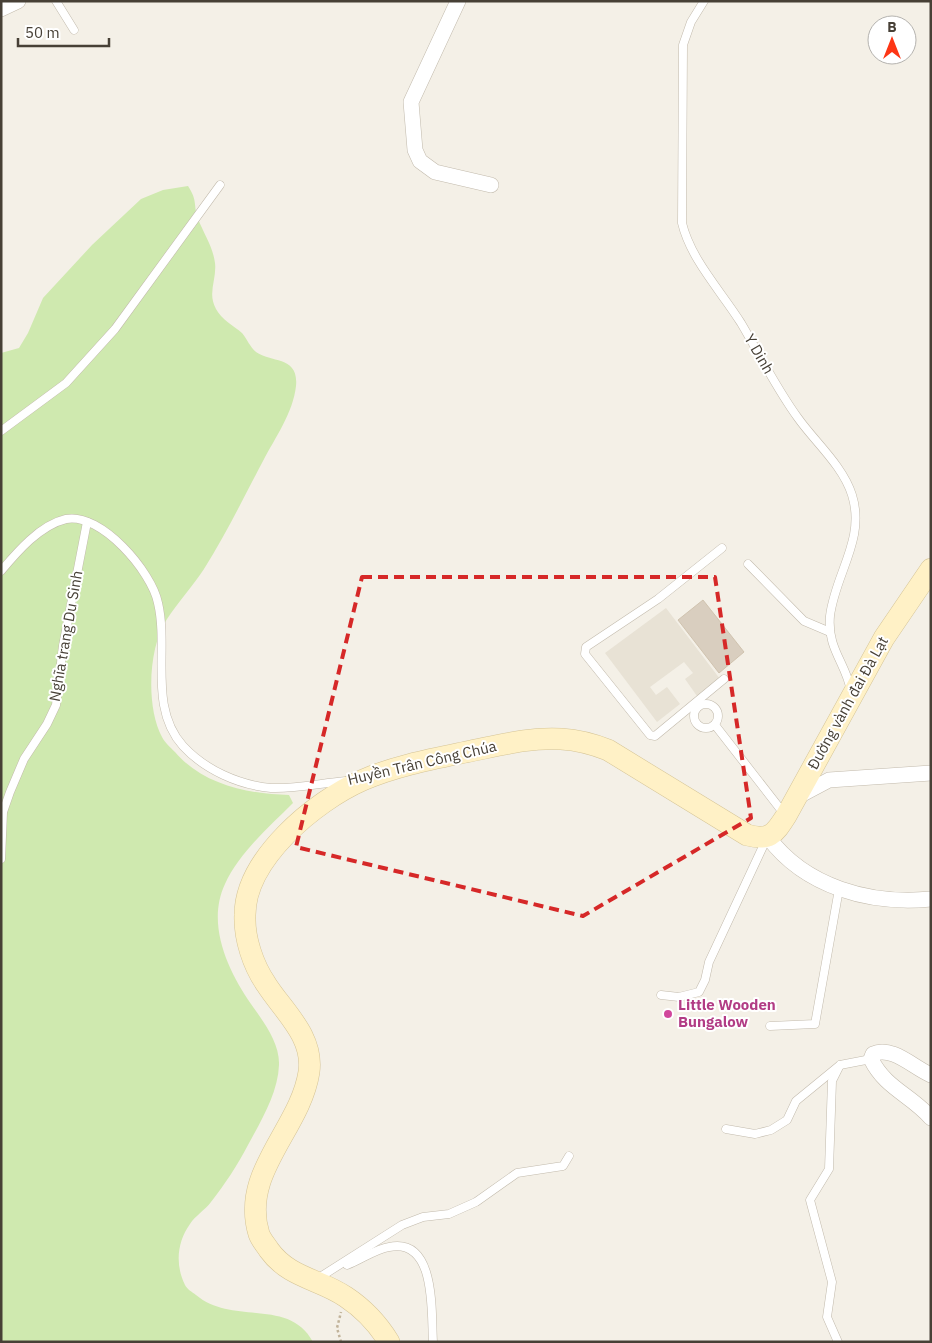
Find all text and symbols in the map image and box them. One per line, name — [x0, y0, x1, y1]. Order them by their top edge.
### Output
scale bar — [18, 15, 109, 47]
north arrow — [867, 15, 917, 65]
text: B — [887, 18, 897, 36]
text: 50 m — [25, 23, 60, 42]
street label: Y Dinh — [740, 330, 778, 377]
street label: Nghĩa trang Du Sinh — [45, 569, 86, 703]
street label: Đường vành đai Đà Lạt — [803, 633, 892, 773]
street label: Huyền Trân Công Chúa — [346, 736, 498, 789]
place label: Little Wooden Bungalow — [678, 995, 776, 1031]
marker: Little Wooden Bungalow — [662, 1008, 674, 1020]

